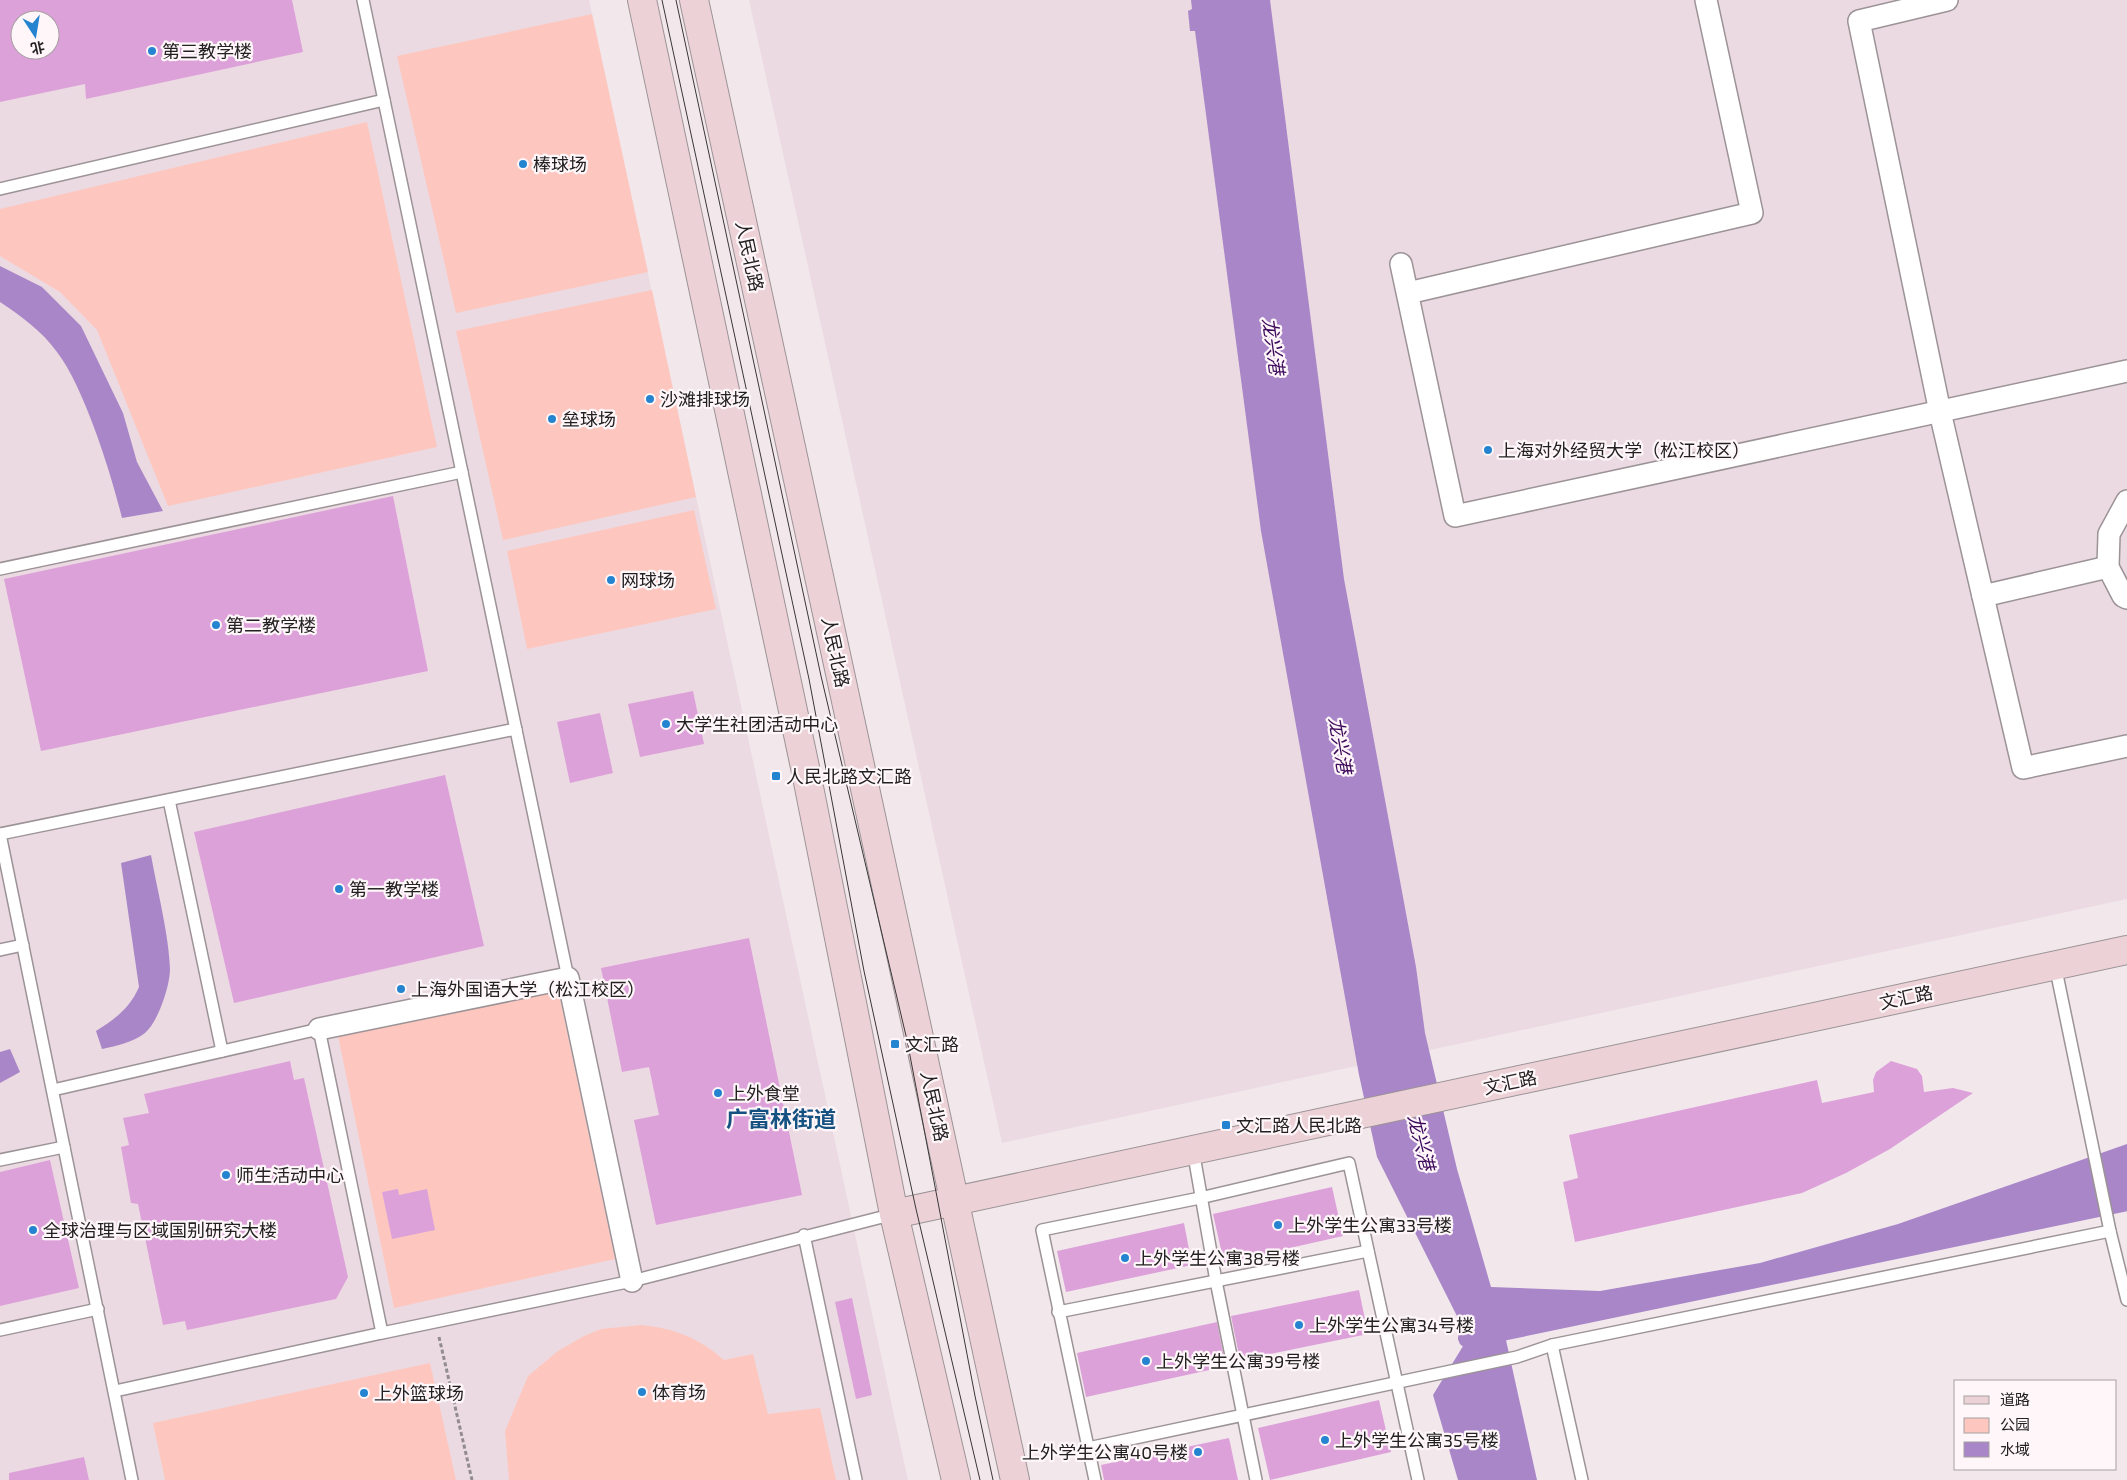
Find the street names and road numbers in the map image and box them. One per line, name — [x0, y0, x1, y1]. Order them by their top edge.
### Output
street label: 人民北路 — [732, 218, 768, 294]
street label: 人民北路 — [818, 614, 854, 690]
street label: 文汇路 — [1877, 981, 1935, 1013]
street label: 文汇路 — [1481, 1066, 1539, 1098]
street label: 人民北路 — [917, 1068, 953, 1144]

